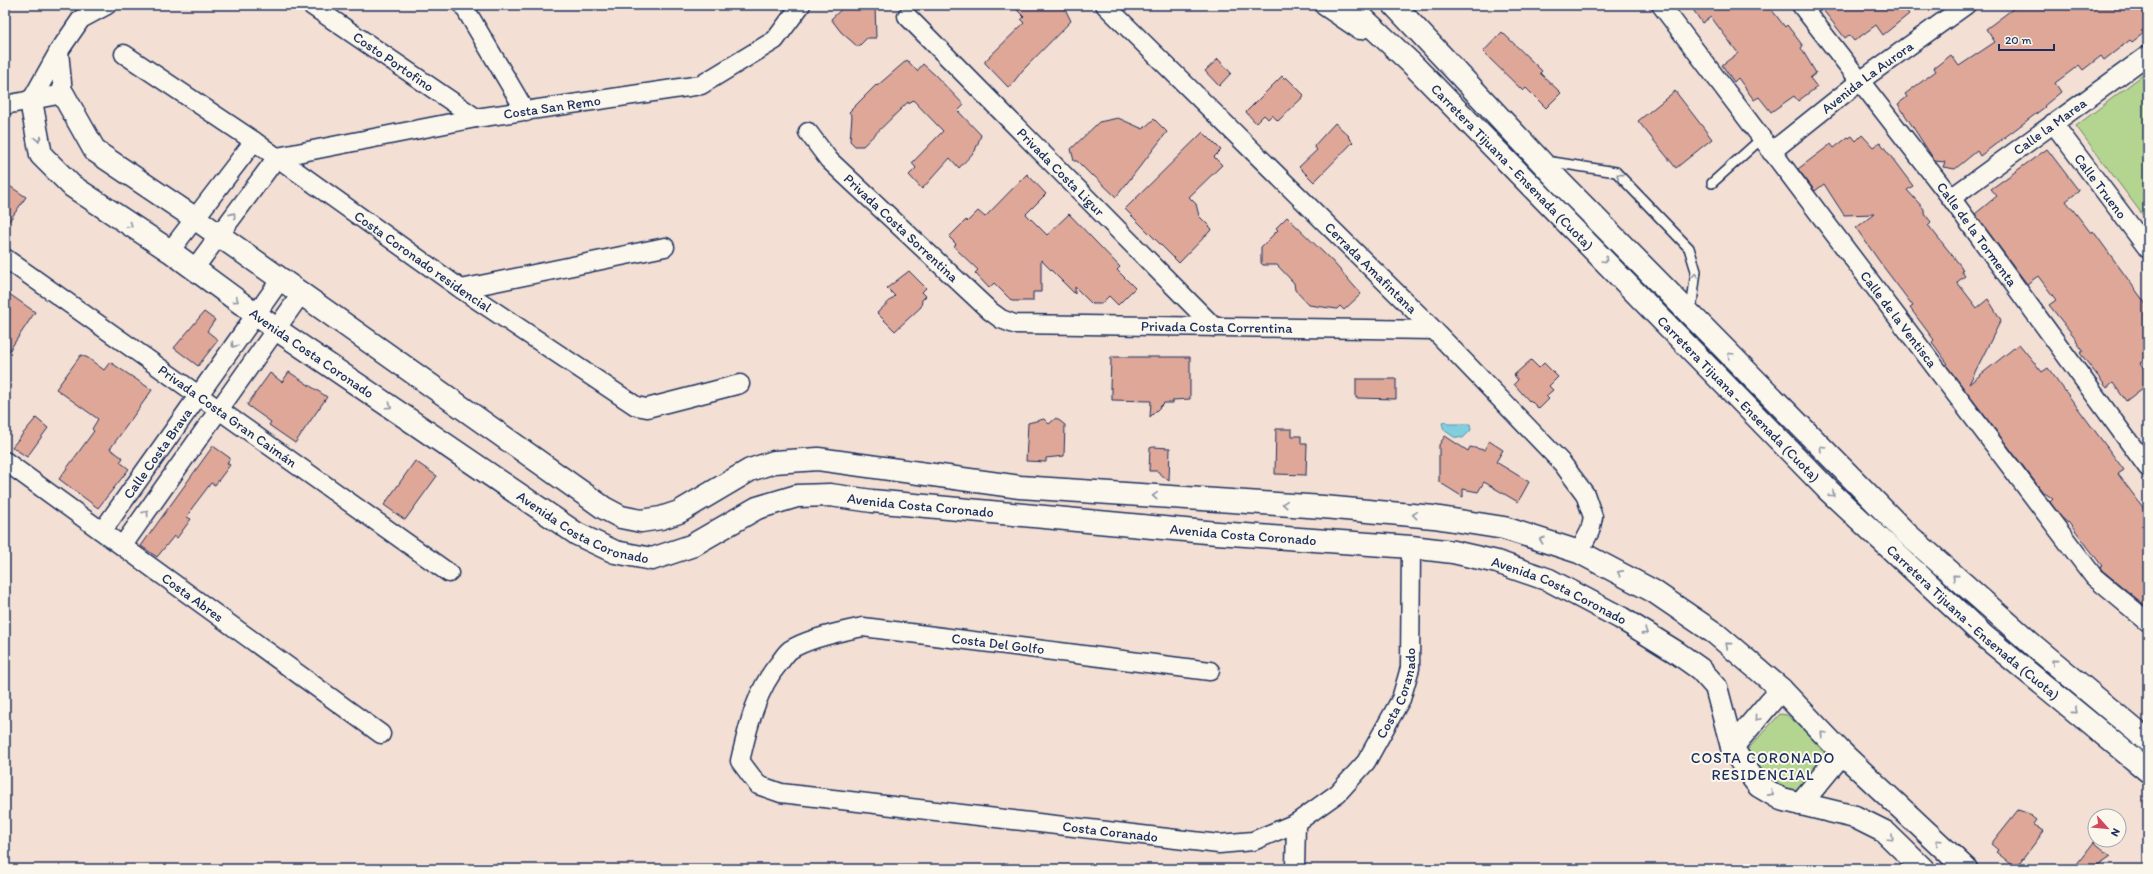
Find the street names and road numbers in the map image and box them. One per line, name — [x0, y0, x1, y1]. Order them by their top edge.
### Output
street label: Costo Portofino — [350, 28, 437, 95]
street label: Avenida La Aurora — [1818, 37, 1917, 117]
street label: Carretera Tijuana - Ensenada (Cuota) — [1427, 80, 1597, 253]
street label: Costa San Remo — [502, 91, 602, 122]
street label: Calle la Marea — [2010, 94, 2090, 159]
street label: Privada Costa Ligur — [1014, 124, 1108, 220]
street label: Calle Trueno — [2071, 150, 2131, 222]
street label: Privada Costa Sorrentina — [840, 170, 962, 286]
street label: Calle de la Tormenta — [1933, 179, 2021, 290]
street label: Costa Coronado residencial — [351, 207, 495, 316]
street label: Cerrada Amafintana — [1321, 218, 1421, 318]
street label: Calle de la Ventisca — [1857, 267, 1941, 372]
street label: Avenida Costa Coronado — [246, 304, 377, 402]
street label: Carretera Tijuana - Ensenada (Cuota) — [1654, 312, 1824, 485]
street label: Privada Costa Correntina — [1141, 317, 1293, 336]
street label: Privada Costa Gran Caimán — [155, 361, 300, 471]
street label: Calle Costa Brava — [119, 404, 196, 502]
street label: Avenida Costa Coronado — [514, 487, 650, 567]
street label: Avenida Costa Coronado — [846, 489, 994, 521]
street label: Avenida Costa Coronado — [1169, 520, 1317, 549]
street label: Carretera Tijuana - Ensenada (Cuota) — [1883, 541, 2063, 703]
street label: Avenida Costa Coronado — [1490, 553, 1630, 628]
street label: Costa Abres — [158, 569, 227, 626]
street label: Costa Del Golfo — [951, 630, 1045, 658]
street label: Costa Coranado — [1372, 648, 1419, 741]
street label: Costa Coranado — [1061, 817, 1159, 845]

